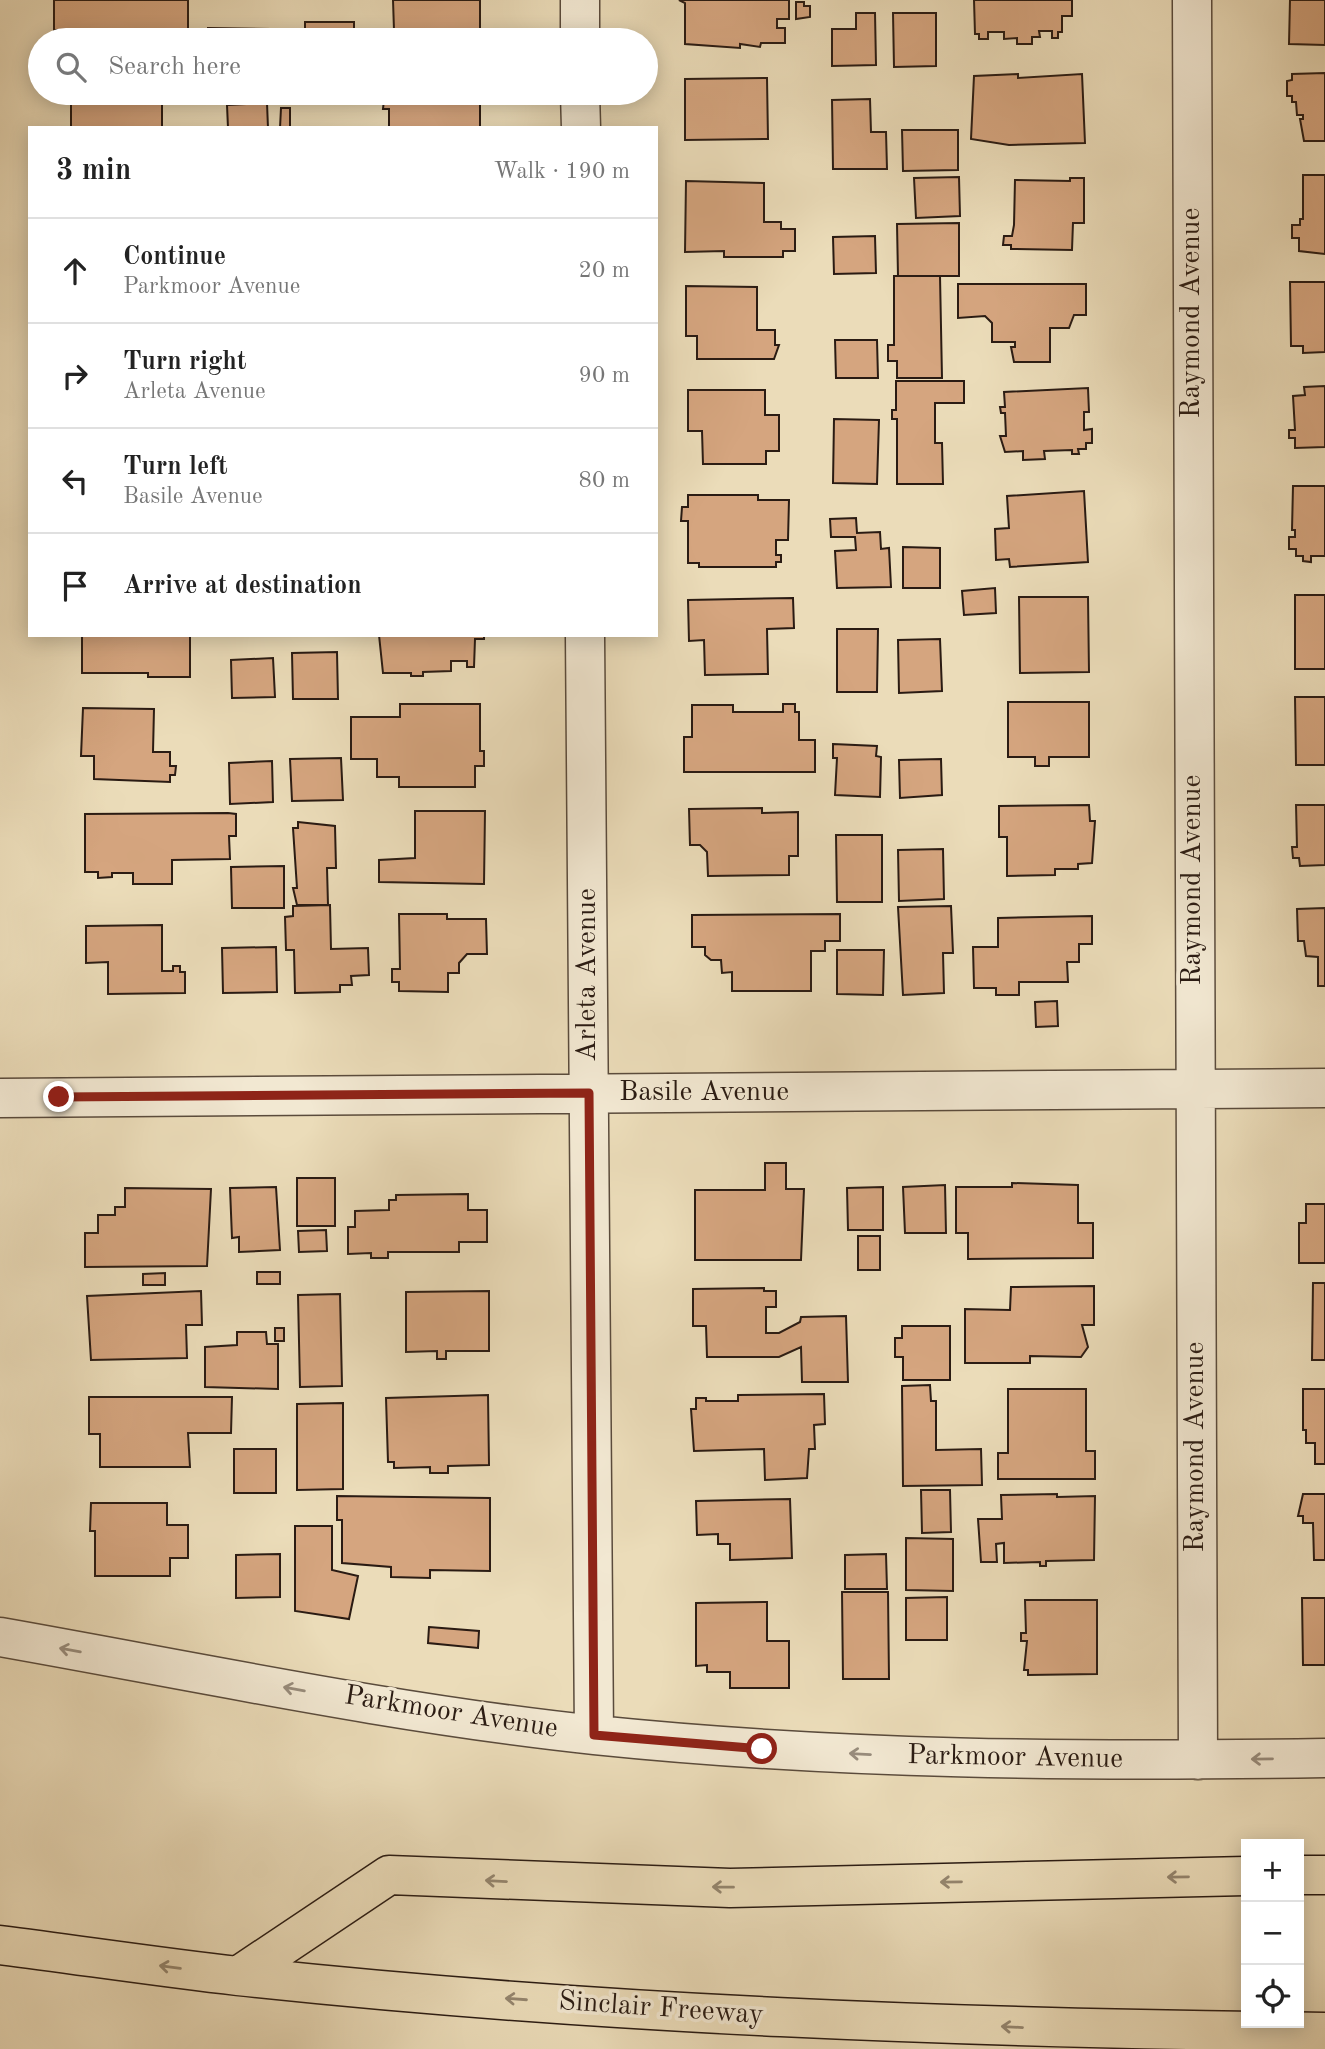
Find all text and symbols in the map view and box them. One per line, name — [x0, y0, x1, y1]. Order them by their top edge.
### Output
search box — [28, 28, 658, 105]
icon: search — [52, 48, 90, 86]
text: Search here — [108, 54, 241, 80]
text: 3 min — [56, 156, 131, 186]
text: Walk · 190 m — [494, 160, 630, 183]
street label: Raymond Avenue — [1178, 208, 1206, 418]
text: Continue — [123, 244, 226, 270]
icon: ahead — [56, 252, 94, 290]
text: 20 m — [579, 259, 630, 282]
text: Parkmoor Avenue — [123, 275, 300, 298]
text: Turn right — [123, 349, 246, 375]
icon: right — [56, 357, 94, 395]
text: 90 m — [579, 364, 630, 387]
text: Arleta Avenue — [123, 380, 266, 403]
text: Turn left — [123, 454, 228, 480]
icon: left — [56, 462, 94, 500]
text: 80 m — [579, 469, 630, 492]
text: Basile Avenue — [123, 485, 263, 508]
icon: arrive — [56, 567, 94, 605]
text: Arrive at destination — [123, 573, 362, 599]
street label: Raymond Avenue — [1179, 775, 1207, 985]
street label: Arleta Avenue — [574, 888, 602, 1062]
street label: Basile Avenue — [619, 1079, 789, 1107]
route end — [43, 1081, 74, 1112]
street label: Raymond Avenue — [1182, 1342, 1210, 1552]
one-way arrow — [59, 1642, 82, 1656]
one-way arrow — [283, 1682, 306, 1695]
street label: Parkmoor Avenue — [342, 1682, 560, 1744]
route start — [746, 1733, 777, 1764]
street label: Parkmoor Avenue — [907, 1742, 1123, 1774]
one-way arrow — [850, 1747, 872, 1760]
one-way arrow — [1250, 1752, 1273, 1765]
map controls — [1241, 1839, 1304, 2028]
button: + — [1241, 1839, 1304, 1902]
one-way arrow — [1167, 1870, 1190, 1884]
one-way arrow — [485, 1874, 508, 1887]
one-way arrow — [939, 1876, 962, 1889]
one-way arrow — [712, 1880, 735, 1894]
button: − — [1241, 1902, 1304, 1965]
one-way arrow — [159, 1960, 182, 1973]
button: locate — [1241, 1965, 1304, 2028]
street label: Sinclair Freeway — [557, 1988, 765, 2030]
one-way arrow — [504, 1993, 527, 2006]
one-way arrow — [1001, 2020, 1024, 2033]

